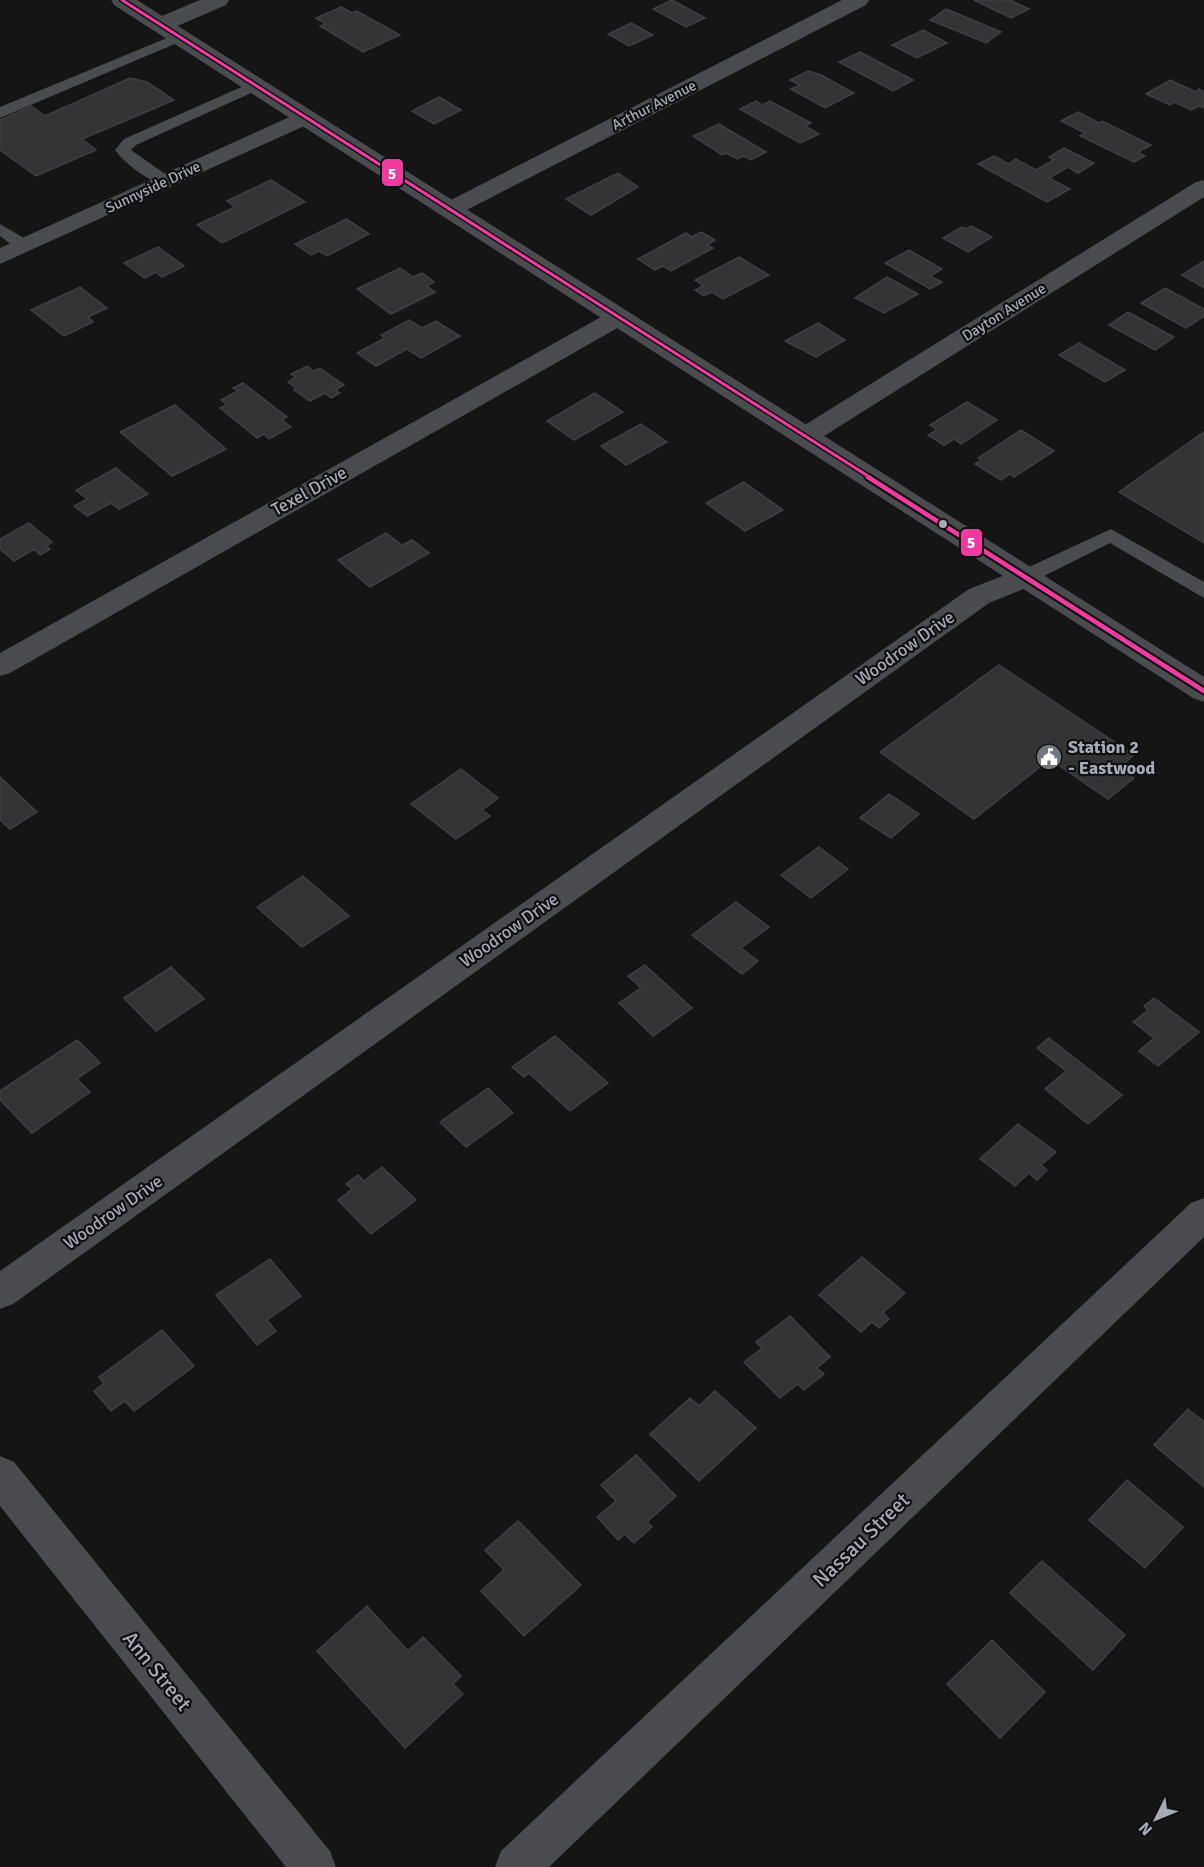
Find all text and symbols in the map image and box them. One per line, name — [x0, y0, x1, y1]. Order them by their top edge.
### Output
street label: Arthur Avenue — [609, 76, 699, 134]
street label: Sunnyside Drive — [103, 157, 203, 217]
line badge: 5 — [381, 158, 404, 187]
text: 5 — [388, 164, 396, 184]
street label: Dayton Avenue — [959, 279, 1049, 345]
street label: Texel Drive — [267, 461, 351, 521]
unlabelled marker — [937, 518, 949, 530]
line badge: 5 — [960, 528, 983, 557]
text: 5 — [967, 533, 975, 553]
street label: Woodrow Drive — [851, 606, 959, 690]
place label: Station 2 - Eastwood — [1068, 736, 1155, 779]
public building icon: Station 2 - Eastwood — [1034, 742, 1064, 772]
street label: Woodrow Drive — [455, 888, 563, 972]
street label: Woodrow Drive — [59, 1170, 167, 1254]
street label: Nassau Street — [807, 1487, 915, 1593]
street label: Ann Street — [117, 1626, 197, 1716]
north arrow — [1126, 1789, 1186, 1849]
text: N — [1135, 1818, 1157, 1839]

